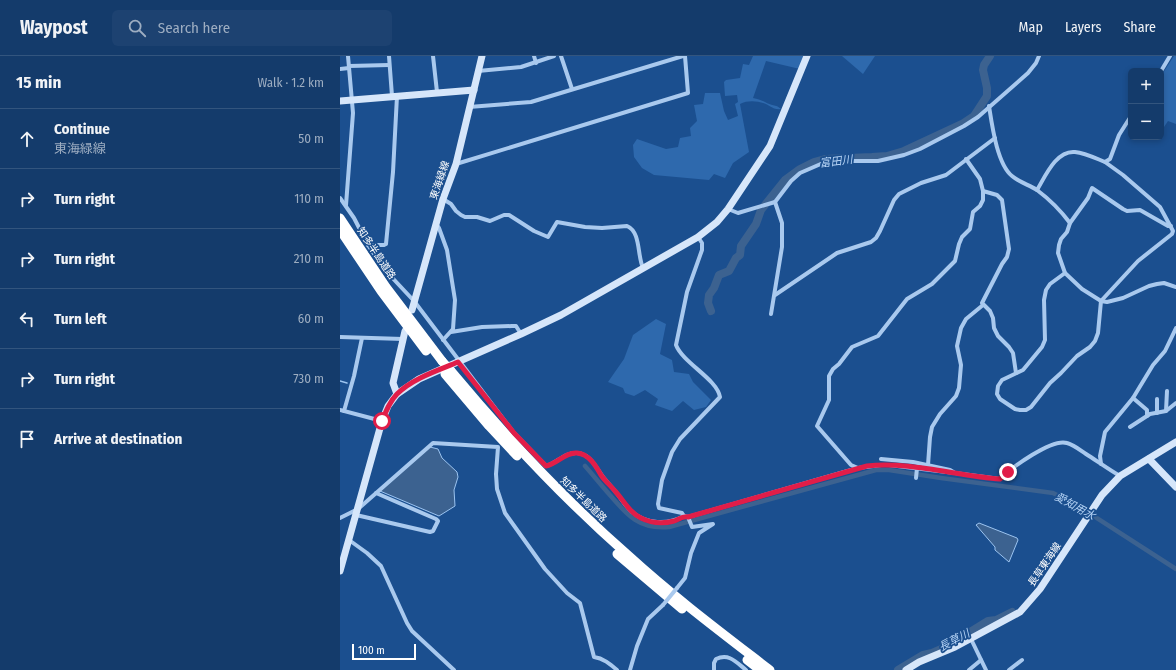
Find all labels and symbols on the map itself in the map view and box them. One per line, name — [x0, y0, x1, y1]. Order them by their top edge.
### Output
water label: 富田川 — [819, 153, 854, 170]
street label: 東海緑線 — [428, 159, 452, 201]
street label: 知多半島道路 — [354, 225, 398, 282]
route start — [373, 412, 391, 430]
route end — [999, 463, 1017, 481]
street label: 知多半島道路 — [558, 475, 609, 525]
water label: 愛知用水 — [1052, 490, 1098, 523]
street label: 長草東海線 — [1026, 540, 1064, 589]
water label: 長草川 — [937, 626, 973, 654]
scale bar — [352, 642, 416, 661]

